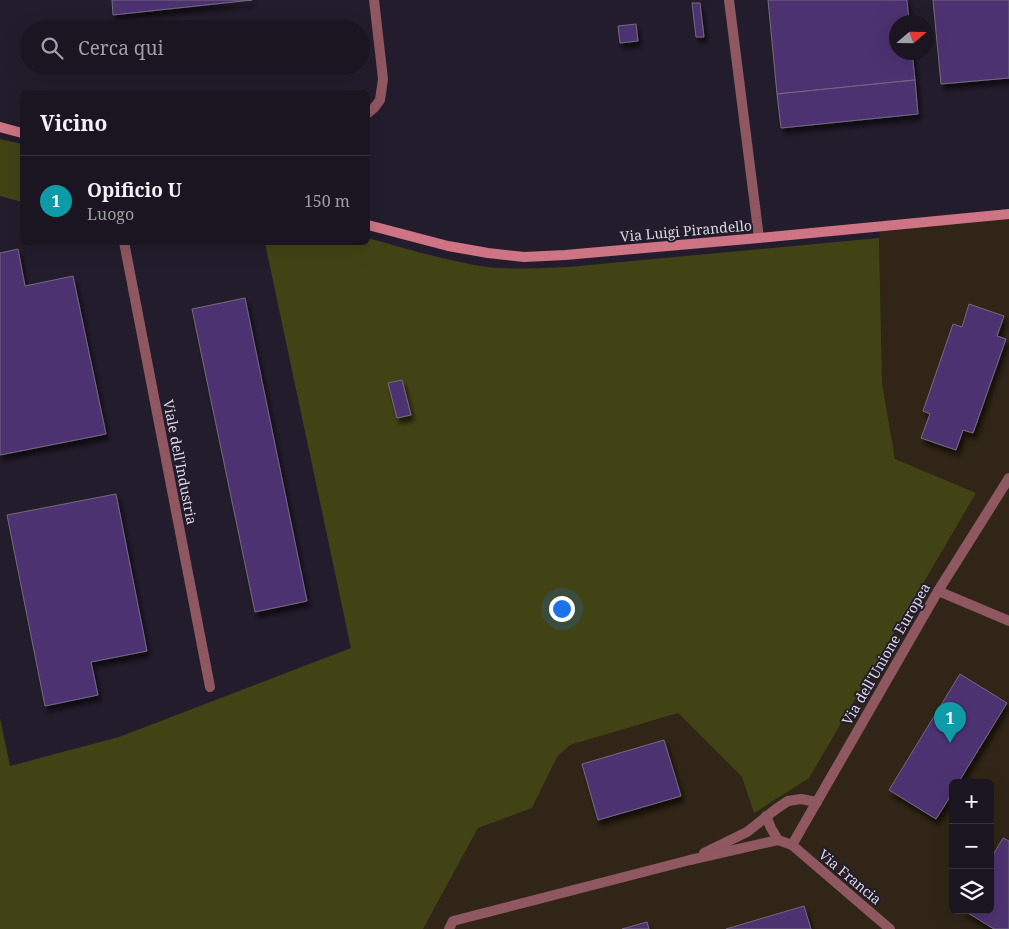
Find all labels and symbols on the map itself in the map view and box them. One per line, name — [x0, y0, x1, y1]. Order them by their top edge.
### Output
north arrow — [889, 15, 934, 60]
street label: Via Luigi Pirandello — [619, 215, 753, 246]
street label: Viale dell'Industria — [159, 398, 202, 526]
street label: Via dell'Unione Europea — [837, 579, 934, 728]
your location — [549, 596, 575, 622]
pin: 1 — [934, 702, 966, 743]
street label: Via Francia — [815, 845, 886, 908]

